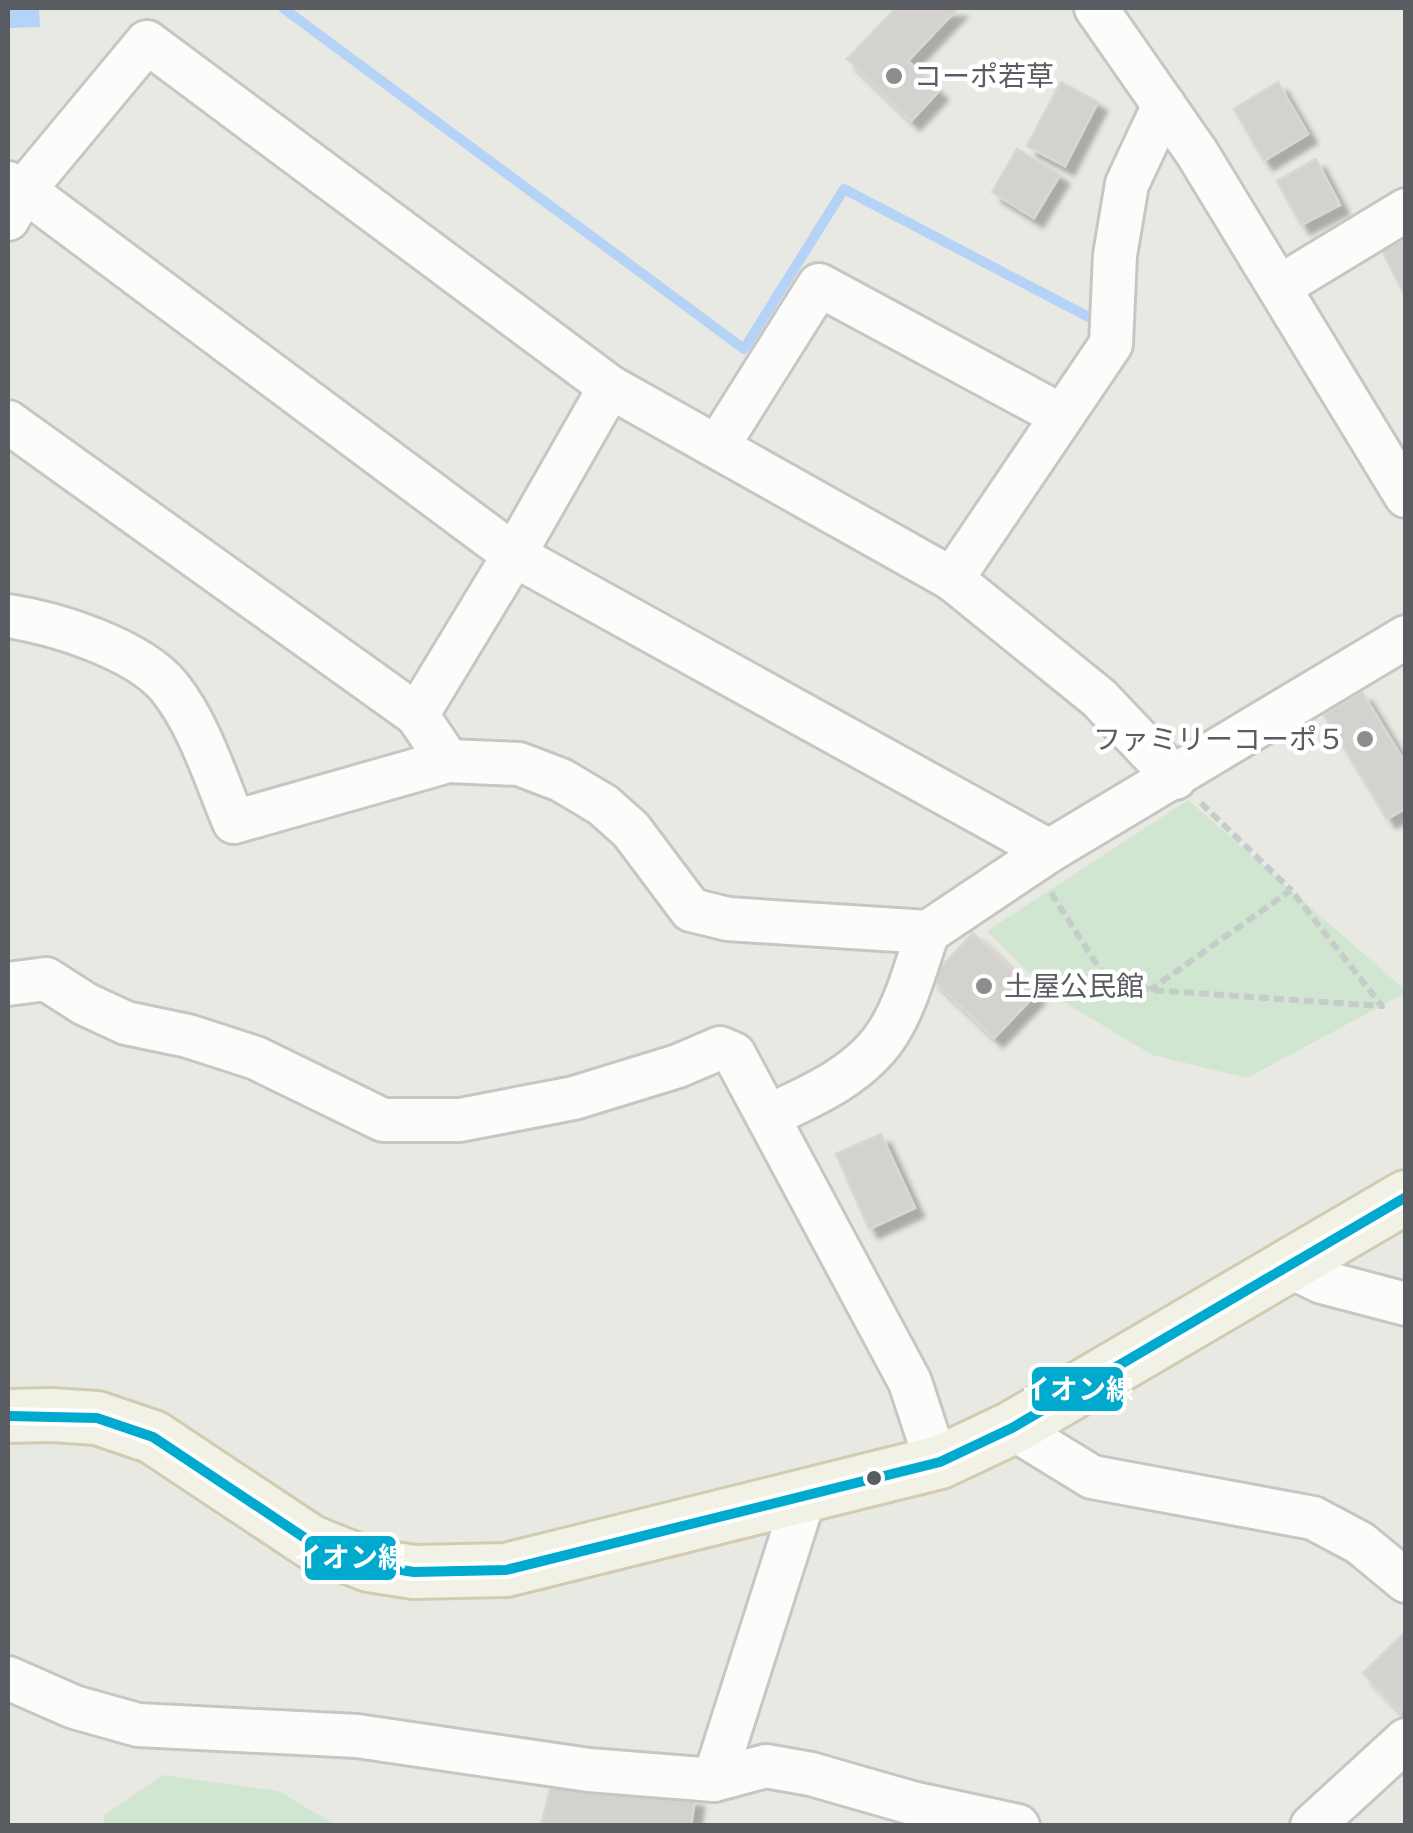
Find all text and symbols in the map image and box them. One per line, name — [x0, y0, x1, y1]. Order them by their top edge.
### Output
place label: コーポ若草 — [914, 56, 1054, 94]
marker: コーポ若草 — [883, 65, 905, 87]
place label: ファミリーコーポ５ — [1093, 719, 1345, 757]
marker: ファミリーコーポ５ — [1354, 728, 1376, 750]
place label: 土屋公民館 — [1004, 966, 1144, 1004]
marker: 土屋公民館 — [973, 975, 995, 997]
line badge: イオン線 — [1030, 1365, 1125, 1413]
text: イオン線 — [1022, 1369, 1134, 1407]
unlabelled marker — [864, 1468, 884, 1488]
line badge: イオン線 — [303, 1534, 398, 1582]
text: イオン線 — [294, 1537, 406, 1575]

